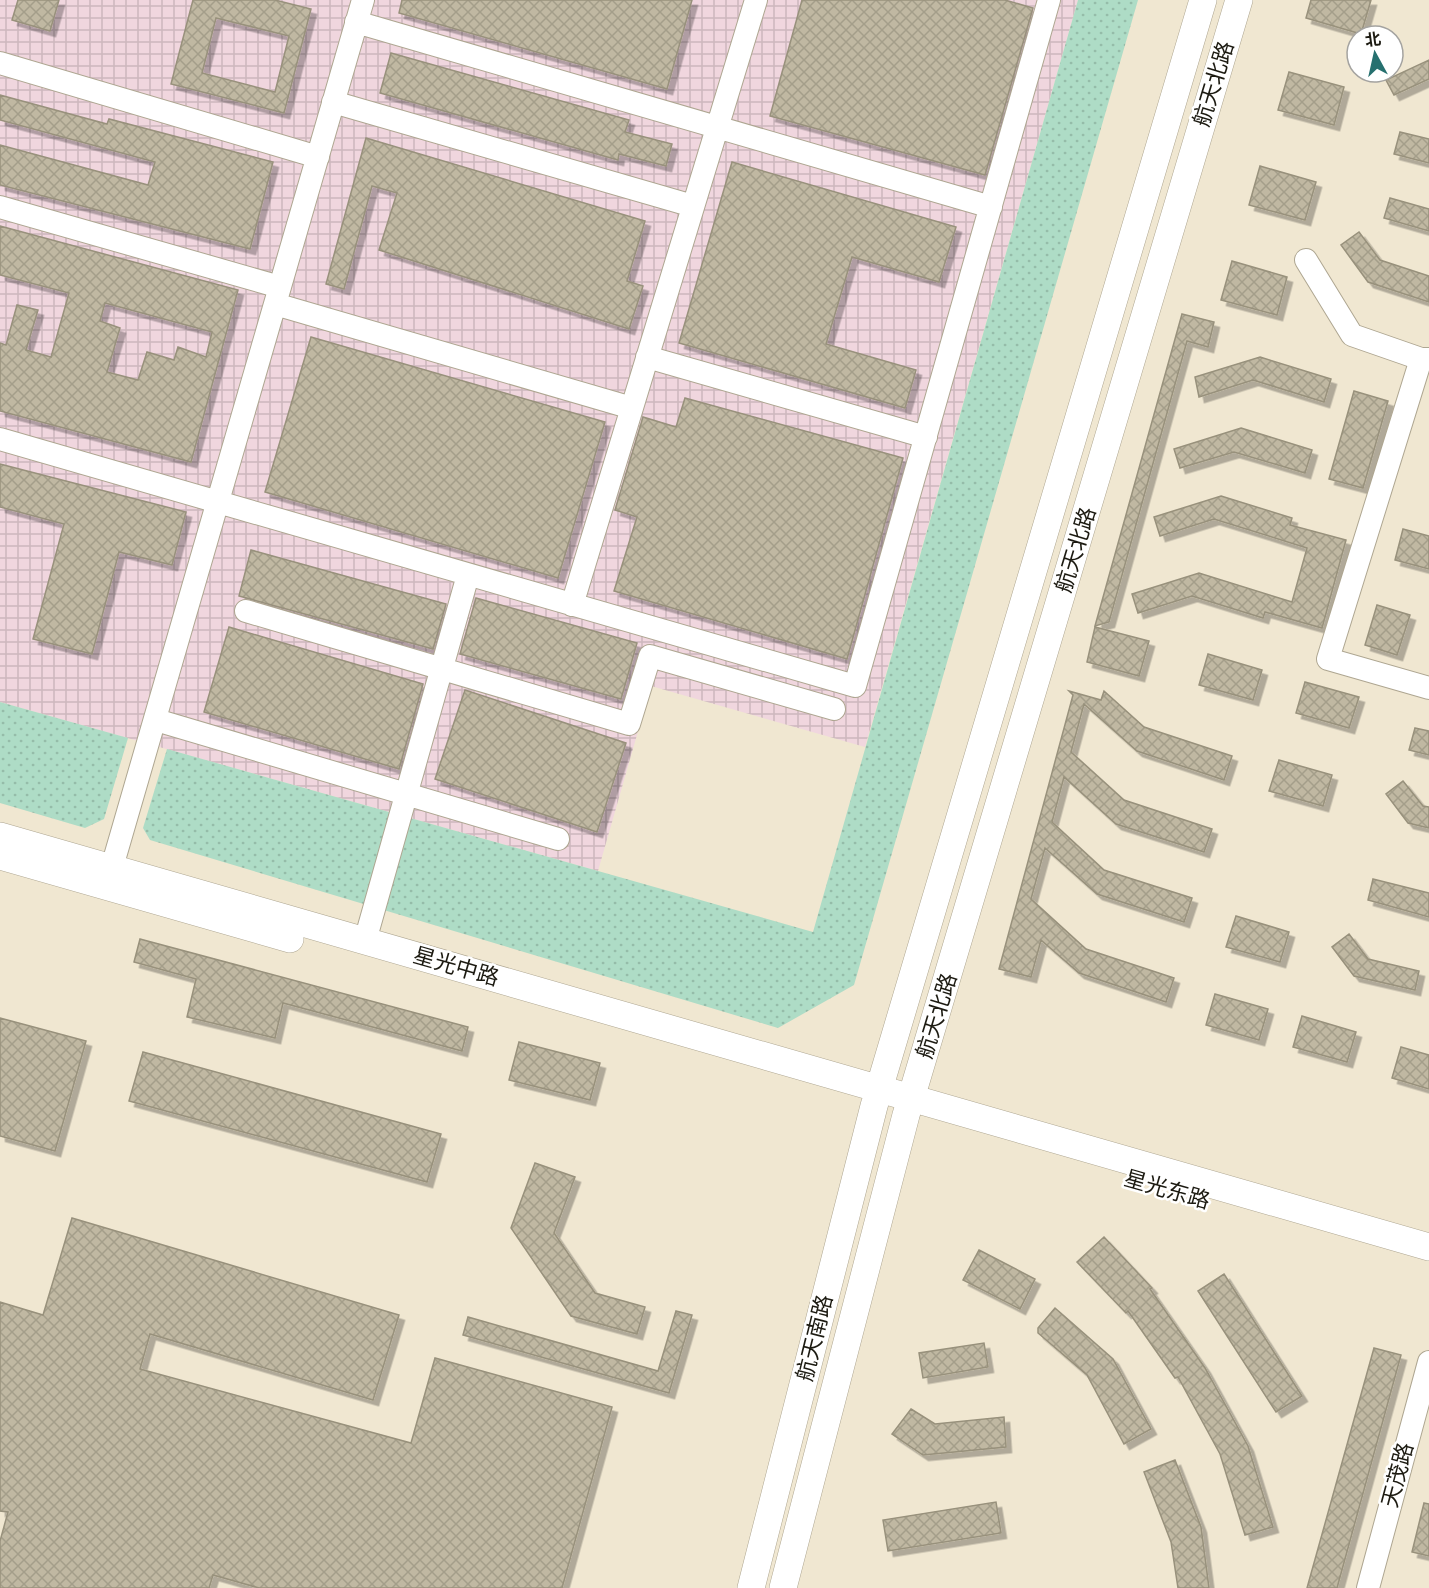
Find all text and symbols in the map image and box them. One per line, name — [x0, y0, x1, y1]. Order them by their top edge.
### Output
north arrow — [1345, 24, 1405, 84]
text: 北 — [1364, 29, 1382, 50]
street label: 航天北路 — [1189, 38, 1239, 130]
street label: 航天北路 — [1051, 504, 1101, 596]
street label: 星光中路 — [410, 942, 502, 992]
street label: 航天北路 — [912, 970, 962, 1062]
street label: 星光东路 — [1121, 1165, 1213, 1215]
street label: 航天南路 — [792, 1292, 838, 1384]
street label: 天茂路 — [1377, 1440, 1419, 1510]

